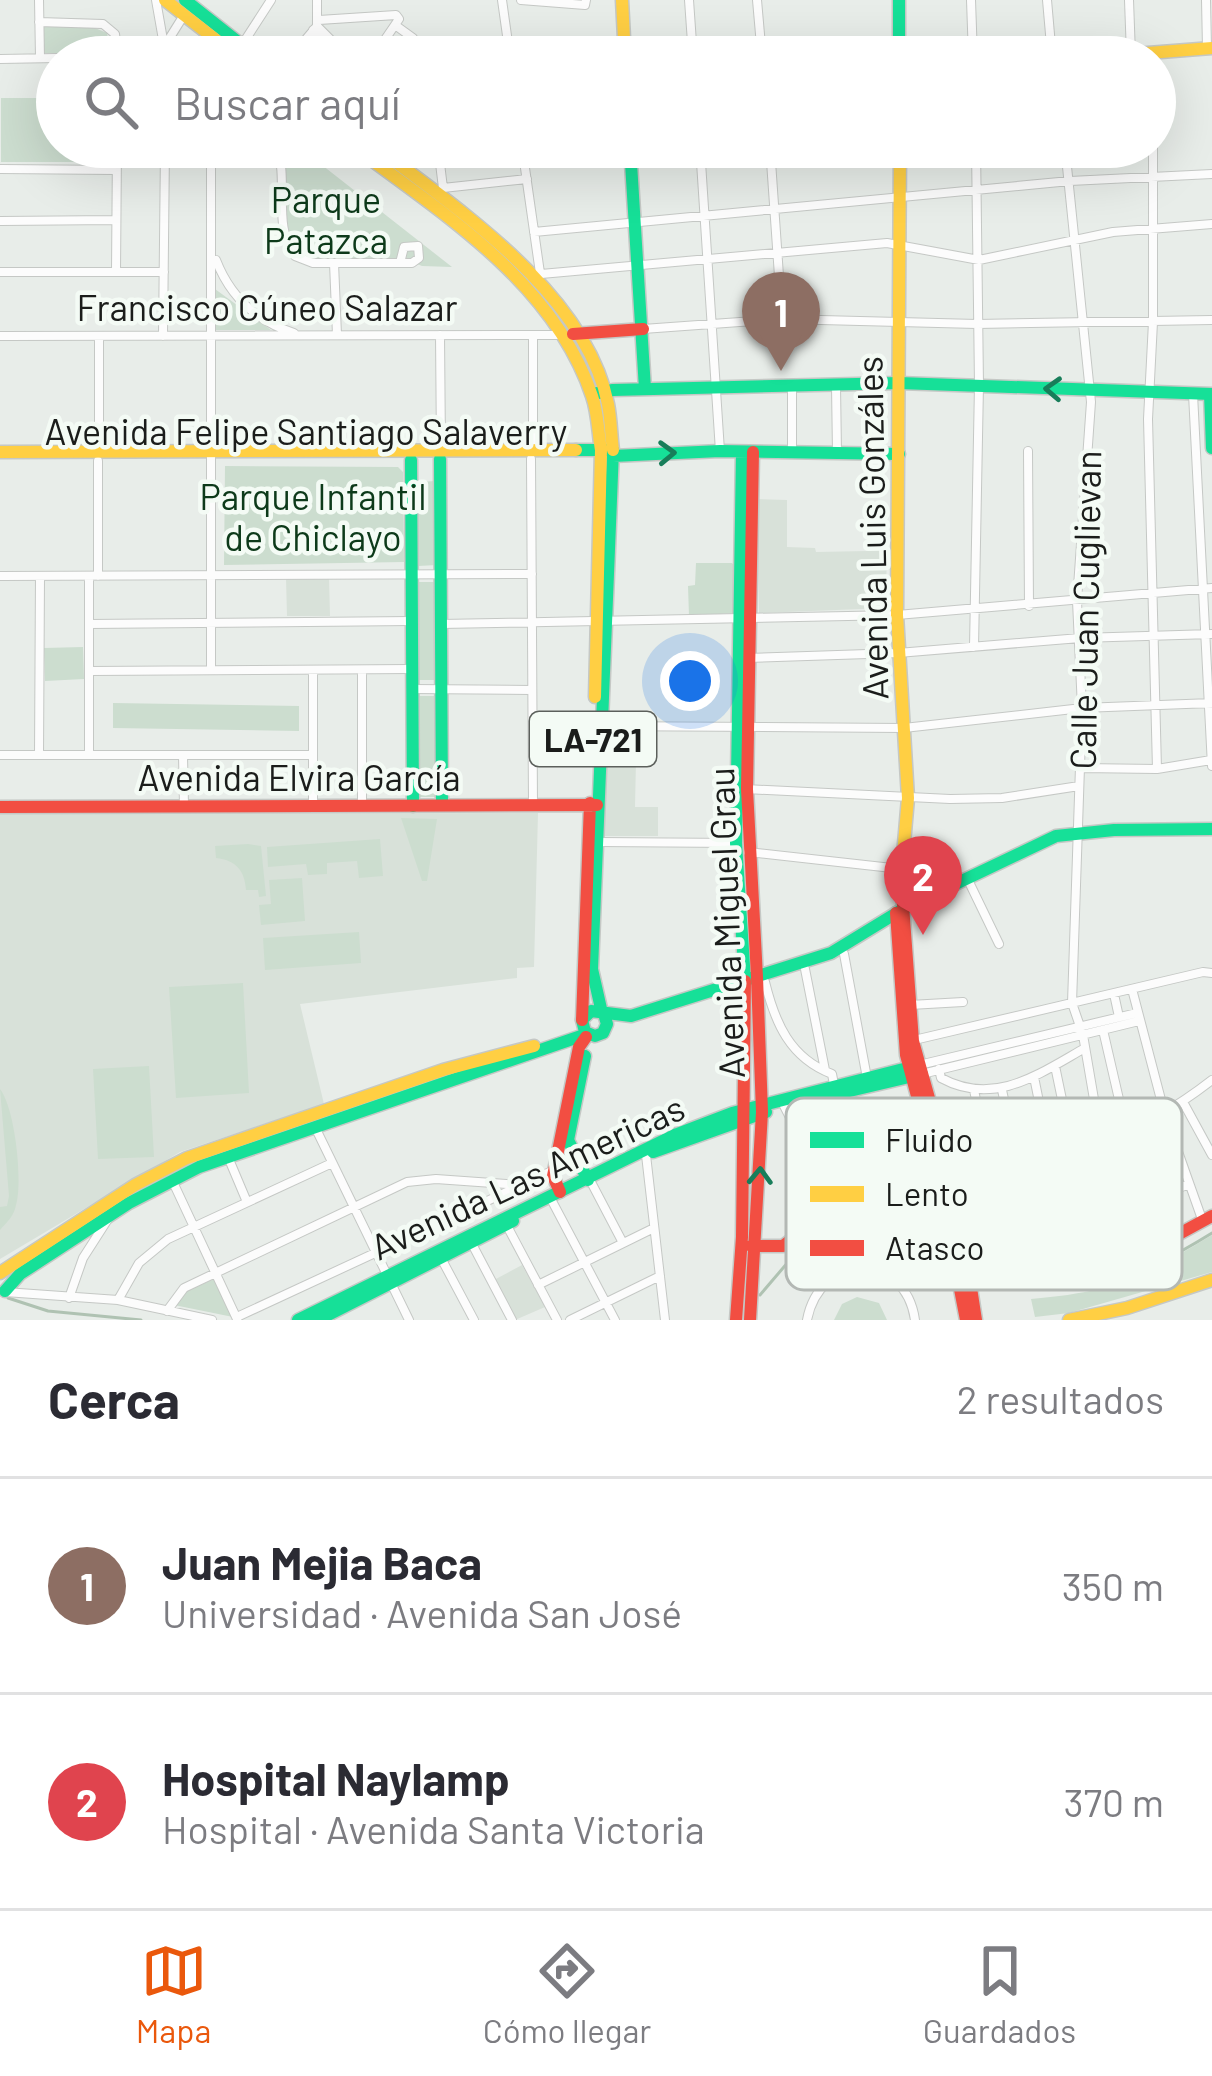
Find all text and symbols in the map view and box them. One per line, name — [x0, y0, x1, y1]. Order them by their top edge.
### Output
search box — [36, 36, 1176, 168]
icon: search — [78, 69, 144, 135]
text: Buscar aquí — [174, 75, 401, 129]
park label: Parque Patazca — [264, 177, 388, 261]
pin: 1 — [742, 272, 820, 371]
street label: Francisco Cúneo Salazar — [76, 285, 458, 328]
street label: Avenida Luis Gonzáles — [847, 356, 895, 700]
one-way arrow — [1043, 376, 1062, 402]
street label: Avenida Felipe Santiago Salaverry — [45, 409, 567, 452]
one-way arrow — [658, 440, 676, 466]
street label: Calle Juan Cuglievan — [1060, 450, 1108, 770]
park label: Parque Infantil de Chiclayo — [199, 474, 427, 558]
your location — [660, 651, 720, 711]
road number: LA-721 — [530, 712, 656, 766]
street label: Avenida Elvira García — [137, 755, 461, 798]
street label: Avenida Miguel Grau — [698, 767, 752, 1079]
pin: 2 — [884, 836, 962, 935]
street label: Avenida Las Americas — [363, 1084, 691, 1268]
legend — [786, 1098, 1182, 1290]
text: Fluido — [885, 1119, 973, 1159]
one-way arrow — [747, 1166, 773, 1185]
text: Lento — [885, 1173, 969, 1213]
text: Atasco — [885, 1227, 984, 1267]
text: Cerca — [48, 1368, 180, 1429]
text: 2 resultados — [957, 1375, 1164, 1422]
text: Juan Mejia Baca — [162, 1535, 482, 1589]
text: 1 — [80, 1562, 94, 1609]
text: 350 m — [1062, 1562, 1164, 1609]
text: Universidad · Avenida San José — [162, 1589, 682, 1636]
text: Hospital Naylamp — [162, 1751, 509, 1805]
text: 2 — [76, 1778, 98, 1825]
text: 370 m — [1063, 1778, 1164, 1825]
text: Hospital · Avenida Santa Victoria — [162, 1805, 705, 1852]
tab: Mapa — [136, 1938, 211, 2050]
tab: Cómo llegar — [483, 1938, 651, 2050]
tab: Guardados — [923, 1938, 1076, 2050]

